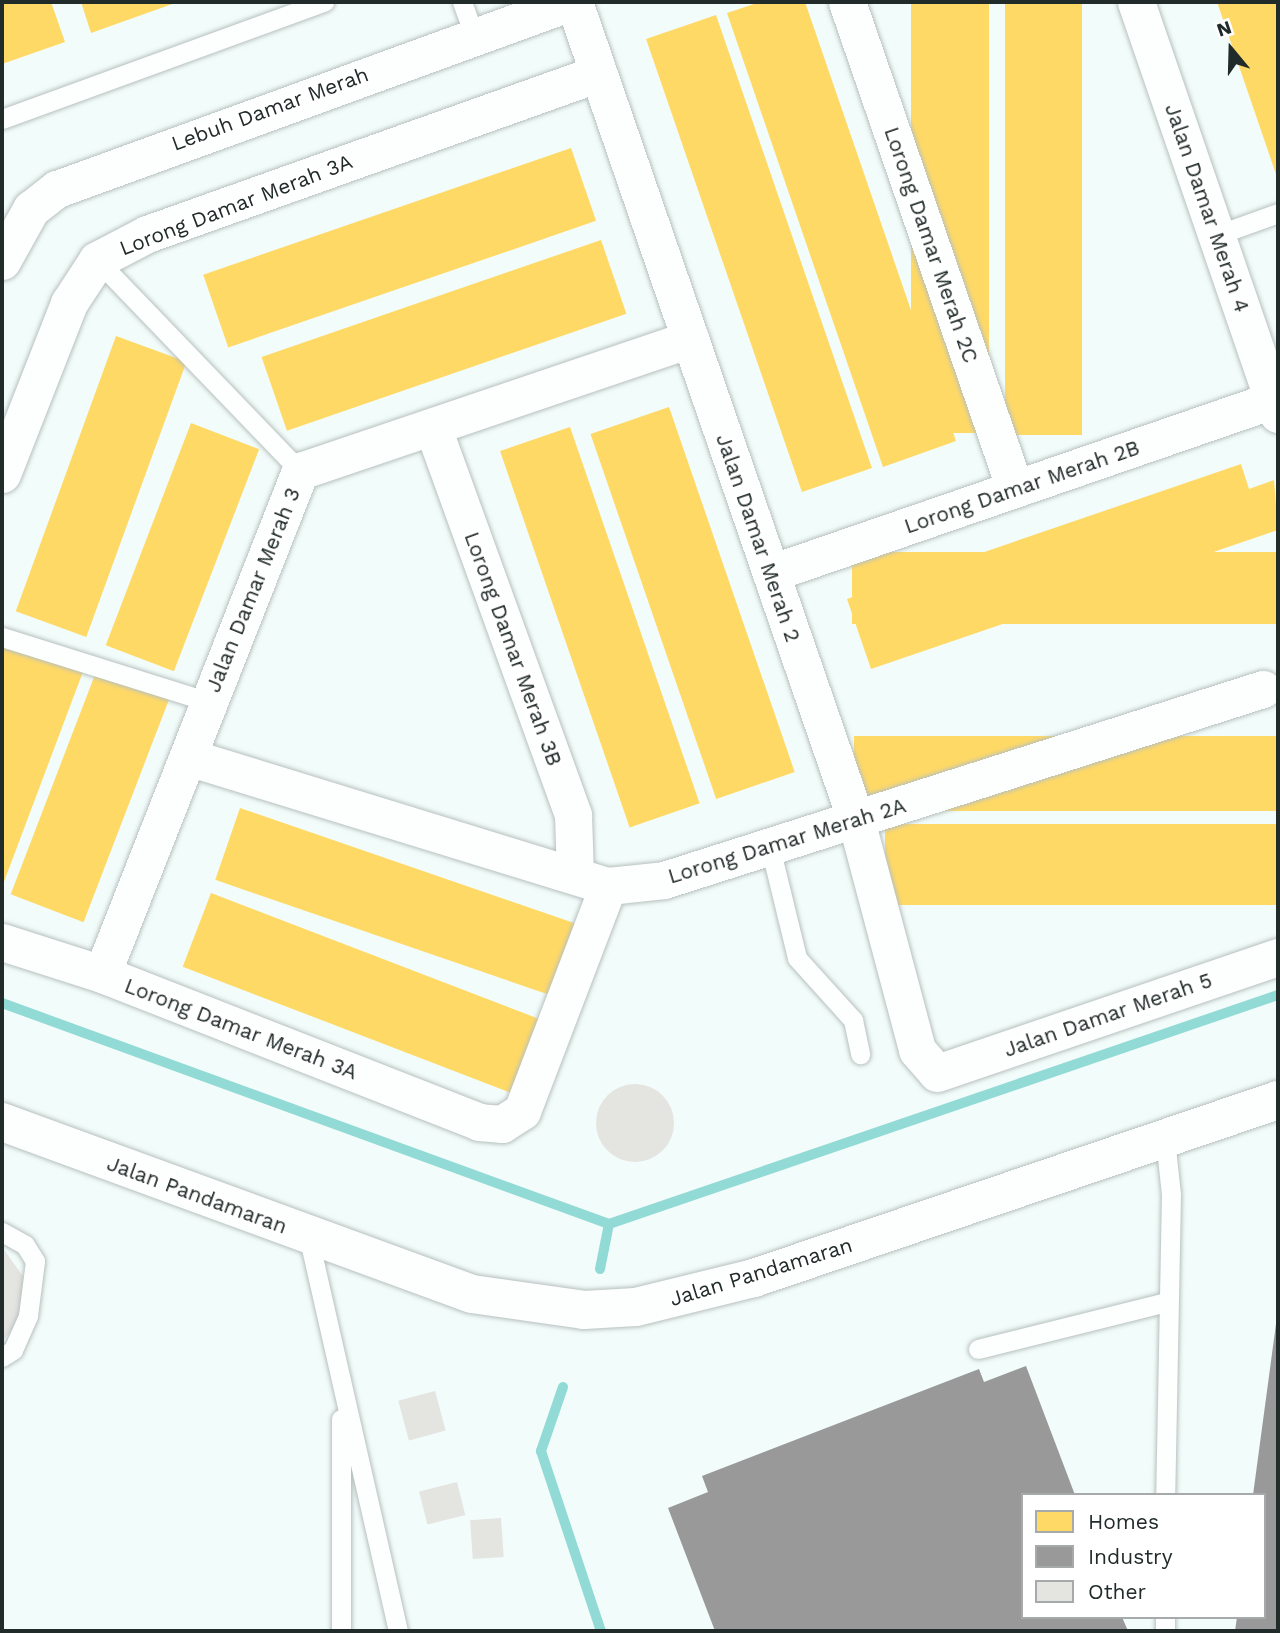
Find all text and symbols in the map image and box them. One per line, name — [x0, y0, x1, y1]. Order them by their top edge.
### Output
north arrow — [1196, 14, 1266, 84]
text: N — [1214, 16, 1234, 42]
street label: Lebuh Damar Merah — [168, 62, 372, 156]
street label: Jalan Damar Merah 4 — [1159, 100, 1255, 316]
street label: Lorong Damar Merah 2C — [879, 123, 983, 367]
street label: Lorong Damar Merah 3A — [116, 149, 356, 261]
street label: Jalan Damar Merah 2 — [710, 430, 806, 646]
street label: Lorong Damar Merah 2B — [901, 435, 1143, 539]
street label: Jalan Damar Merah 3 — [200, 484, 306, 696]
street label: Lorong Damar Merah 3B — [459, 528, 567, 770]
street label: Lorong Damar Merah 2A — [665, 793, 909, 889]
street label: Jalan Damar Merah 5 — [1000, 967, 1216, 1063]
street label: Lorong Damar Merah 3A — [121, 973, 361, 1085]
street label: Jalan Pandamaran — [104, 1151, 290, 1239]
street label: Jalan Pandamaran — [667, 1232, 855, 1312]
legend — [1021, 1493, 1266, 1619]
text: Homes — [1088, 1509, 1159, 1534]
text: Industry — [1088, 1544, 1173, 1569]
text: Other — [1088, 1579, 1146, 1604]

